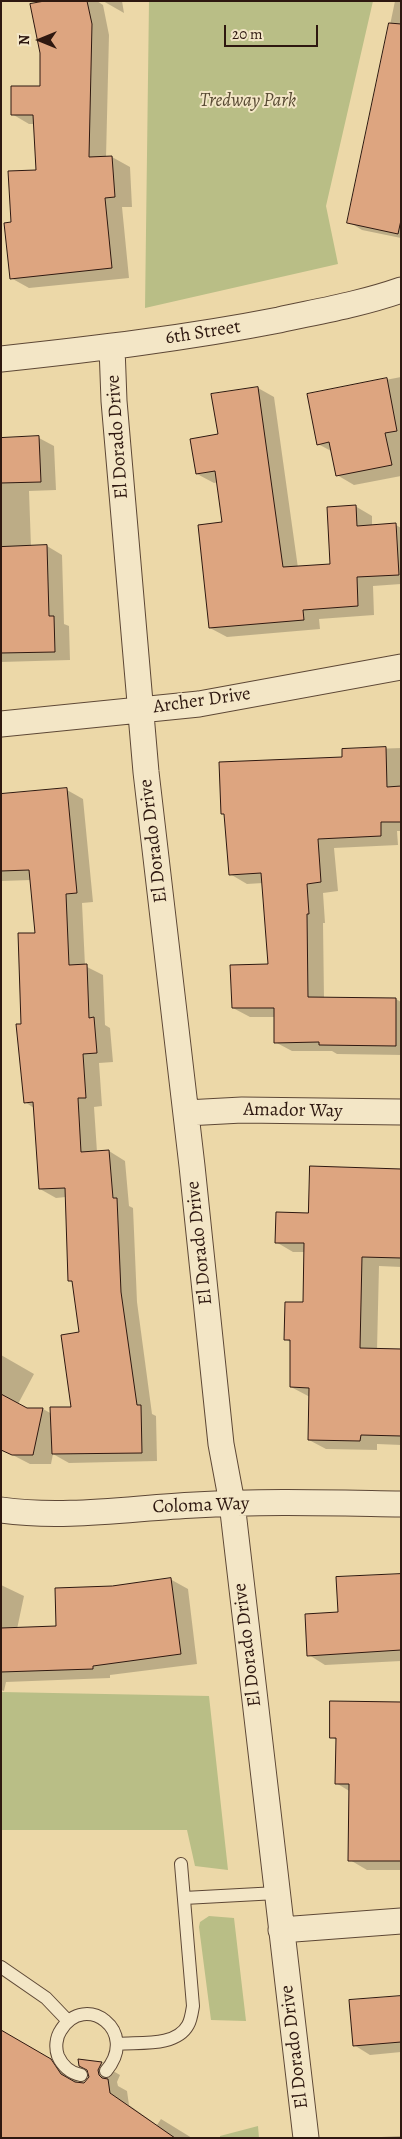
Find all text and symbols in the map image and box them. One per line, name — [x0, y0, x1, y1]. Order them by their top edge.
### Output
north arrow — [15, 15, 65, 65]
scale bar — [227, 15, 321, 47]
text: 20 m — [232, 24, 263, 44]
text: N — [15, 35, 34, 45]
park label: Tredway Park — [200, 90, 296, 112]
street label: 6th Street — [164, 316, 242, 350]
street label: El Dorado Drive — [102, 374, 134, 500]
street label: Archer Drive — [152, 683, 252, 719]
street label: El Dorado Drive — [135, 778, 173, 904]
street label: Amador Way — [243, 1099, 343, 1123]
street label: El Dorado Drive — [182, 1180, 218, 1306]
street label: Coloma Way — [152, 1493, 250, 1519]
street label: El Dorado Drive — [229, 1582, 267, 1708]
street label: El Dorado Drive — [276, 1984, 314, 2110]

